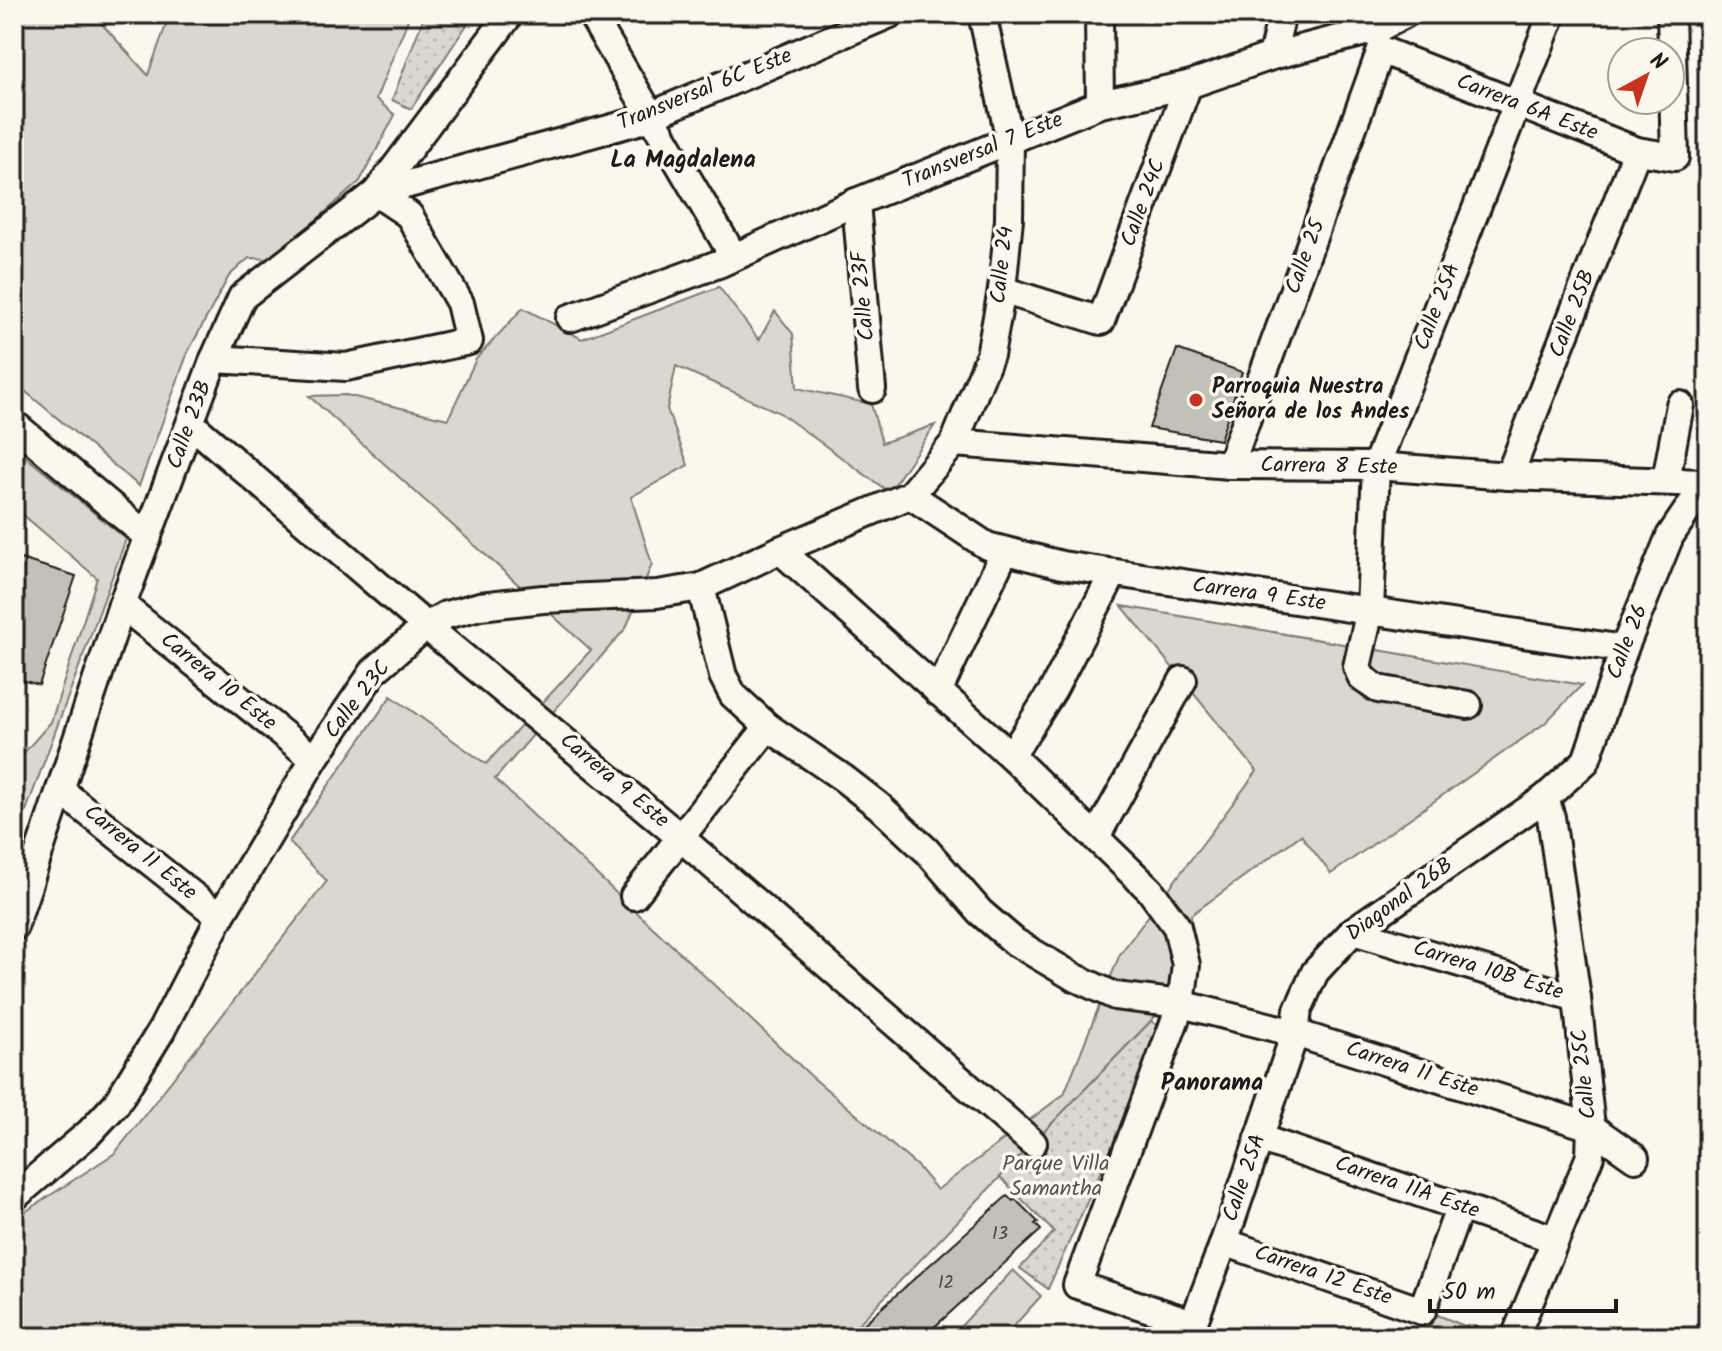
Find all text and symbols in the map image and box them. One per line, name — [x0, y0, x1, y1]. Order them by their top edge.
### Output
north arrow — [1606, 36, 1686, 116]
street label: Transversal 6C Este — [612, 39, 798, 141]
text: N — [1641, 45, 1674, 81]
street label: Carrera 6A Este — [1451, 65, 1603, 151]
street label: Transversal 7 Este — [897, 103, 1069, 199]
district label: La Magdalena — [610, 141, 756, 180]
street label: Calle 24C — [1112, 154, 1176, 252]
street label: Calle 25 — [1276, 213, 1336, 299]
street label: Calle 24 — [982, 224, 1024, 306]
street label: Calle 23F — [843, 248, 885, 342]
street label: Calle 25A — [1405, 258, 1471, 356]
street label: Calle 25B — [1540, 265, 1606, 363]
place label: Parroquia Nuestra Señora de los Andes — [1212, 370, 1410, 430]
street label: Calle 23B — [158, 376, 222, 474]
marker: Parroquia Nuestra Señora de los Andes — [1187, 391, 1205, 409]
street label: Carrera 8 Este — [1260, 448, 1398, 486]
street label: Carrera 9 Este — [1190, 568, 1328, 622]
street label: Calle 26 — [1598, 599, 1658, 685]
street label: Carrera 10 Este — [152, 624, 284, 740]
street label: Calle 23C — [316, 653, 400, 747]
street label: Carrera 9 Este — [551, 724, 677, 838]
street label: Carrera 11 Este — [75, 796, 205, 910]
street label: Diagonal 26B — [1339, 849, 1461, 951]
street label: Carrera 10B Este — [1408, 931, 1568, 1011]
street label: Calle 25C — [1563, 1027, 1607, 1121]
street label: Carrera 11 Este — [1341, 1032, 1483, 1108]
district label: Panorama — [1161, 1064, 1263, 1103]
street label: Calle 25A — [1214, 1129, 1276, 1227]
park label: Parque Villa Samantha — [1002, 1147, 1110, 1207]
street label: Carrera 11A Este — [1330, 1147, 1484, 1229]
house number: 13 — [992, 1220, 1008, 1249]
street label: Carrera 12 Este — [1249, 1236, 1397, 1316]
scale bar — [1430, 1263, 1616, 1313]
house number: 12 — [938, 1269, 954, 1298]
text: 50 m — [1442, 1273, 1496, 1312]

